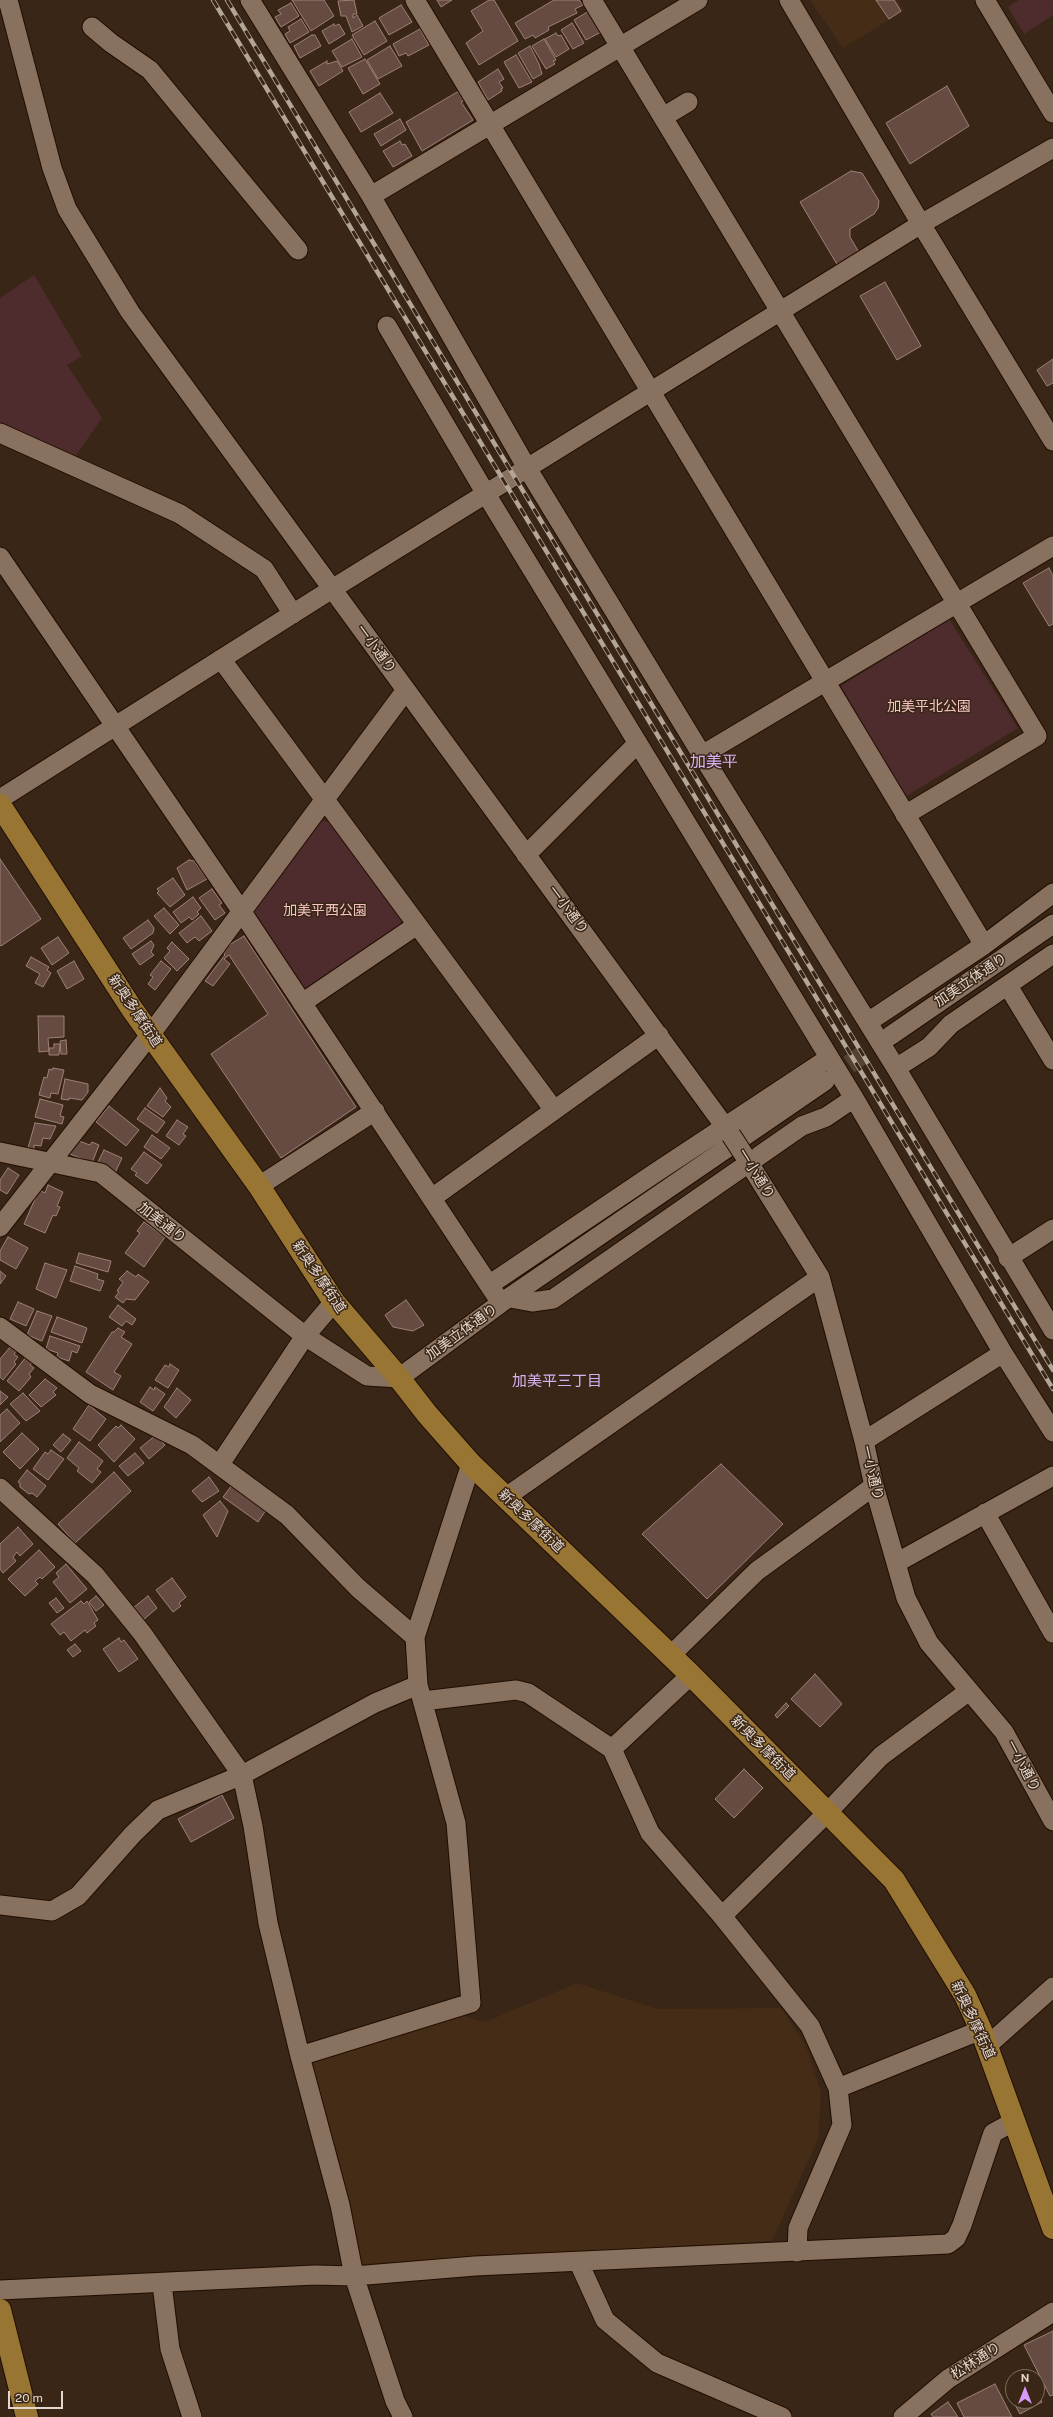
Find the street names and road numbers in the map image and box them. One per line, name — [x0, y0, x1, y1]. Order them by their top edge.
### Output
street label: 一小通り — [353, 621, 399, 677]
street label: 一小通り — [544, 883, 592, 937]
street label: 加美立体通り — [931, 950, 1011, 1010]
street label: 新奥多摩街道 — [105, 971, 165, 1051]
street label: 一小通り — [734, 1146, 778, 1202]
street label: 加美通り — [135, 1199, 189, 1247]
street label: 新奥多摩街道 — [289, 1237, 349, 1317]
street label: 加美立体通り — [423, 1301, 501, 1363]
street label: 一小通り — [858, 1444, 886, 1502]
street label: 新奥多摩街道 — [495, 1486, 567, 1556]
street label: 新奥多摩街道 — [727, 1712, 799, 1784]
street label: 一小通り — [1002, 1737, 1044, 1795]
street label: 新奥多摩街道 — [948, 1978, 998, 2062]
street label: 松林通り — [948, 2339, 1004, 2383]

